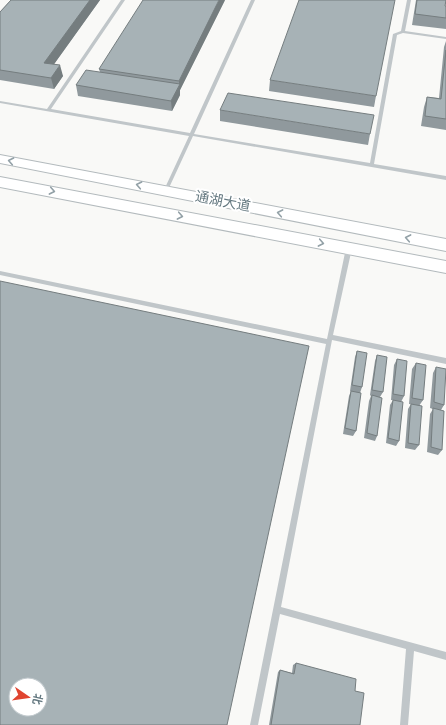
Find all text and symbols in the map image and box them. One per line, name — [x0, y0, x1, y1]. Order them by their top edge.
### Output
one-way arrow — [8, 157, 14, 165]
one-way arrow — [136, 181, 142, 190]
one-way arrow — [49, 187, 55, 195]
street label: 通湖大道 — [194, 188, 252, 214]
one-way arrow — [277, 209, 283, 217]
one-way arrow — [177, 211, 183, 219]
one-way arrow — [405, 234, 411, 242]
one-way arrow — [318, 238, 324, 246]
north arrow — [8, 677, 48, 717]
text: 北 — [31, 693, 45, 706]

